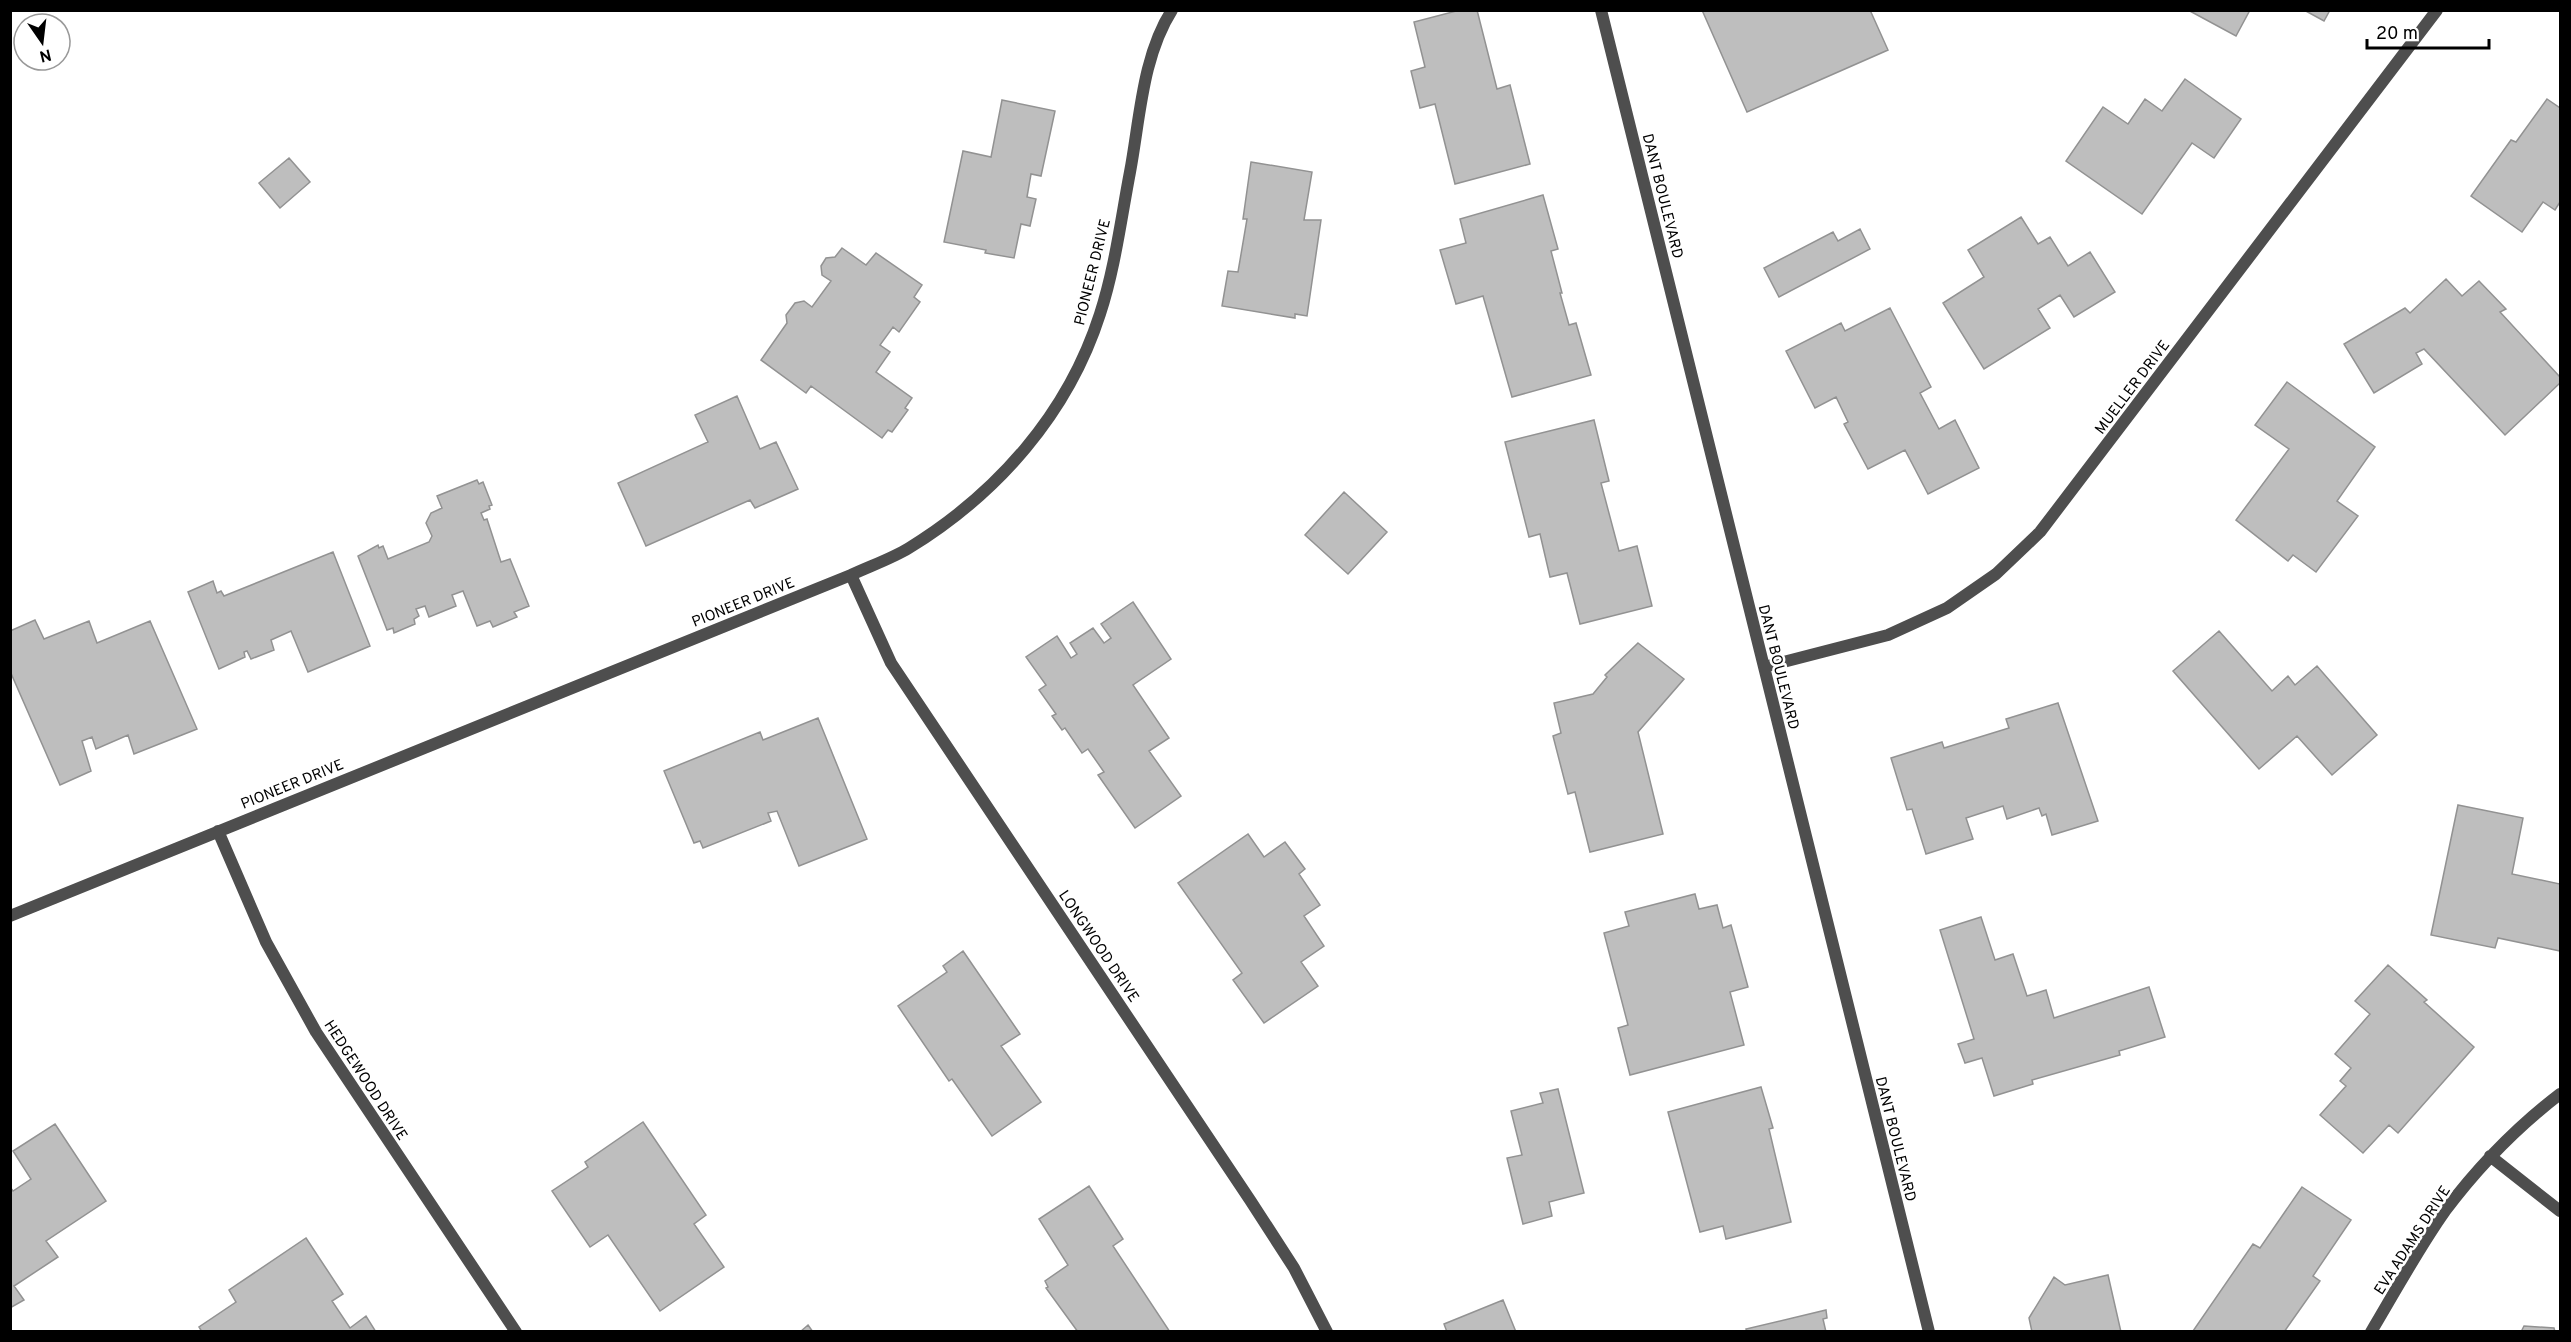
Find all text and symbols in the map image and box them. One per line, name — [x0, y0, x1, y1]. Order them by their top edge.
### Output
north arrow — [12, 12, 72, 72]
scale bar — [2367, 12, 2488, 50]
text: 20 m — [2376, 23, 2418, 46]
text: N — [37, 44, 53, 66]
street label: DANT BOULEVARD — [1637, 132, 1686, 261]
street label: PIONEER DRIVE — [1071, 217, 1116, 328]
street label: MUELLER DRIVE — [2092, 337, 2175, 439]
street label: PIONEER DRIVE — [689, 574, 798, 633]
street label: DANT BOULEVARD — [1753, 603, 1802, 732]
street label: PIONEER DRIVE — [238, 756, 347, 815]
street label: LONGWOOD DRIVE — [1053, 887, 1142, 1007]
street label: HEDGEWOOD DRIVE — [319, 1017, 411, 1145]
street label: DANT BOULEVARD — [1870, 1075, 1919, 1204]
street label: EVA ADAMS DRIVE — [2371, 1183, 2456, 1299]

